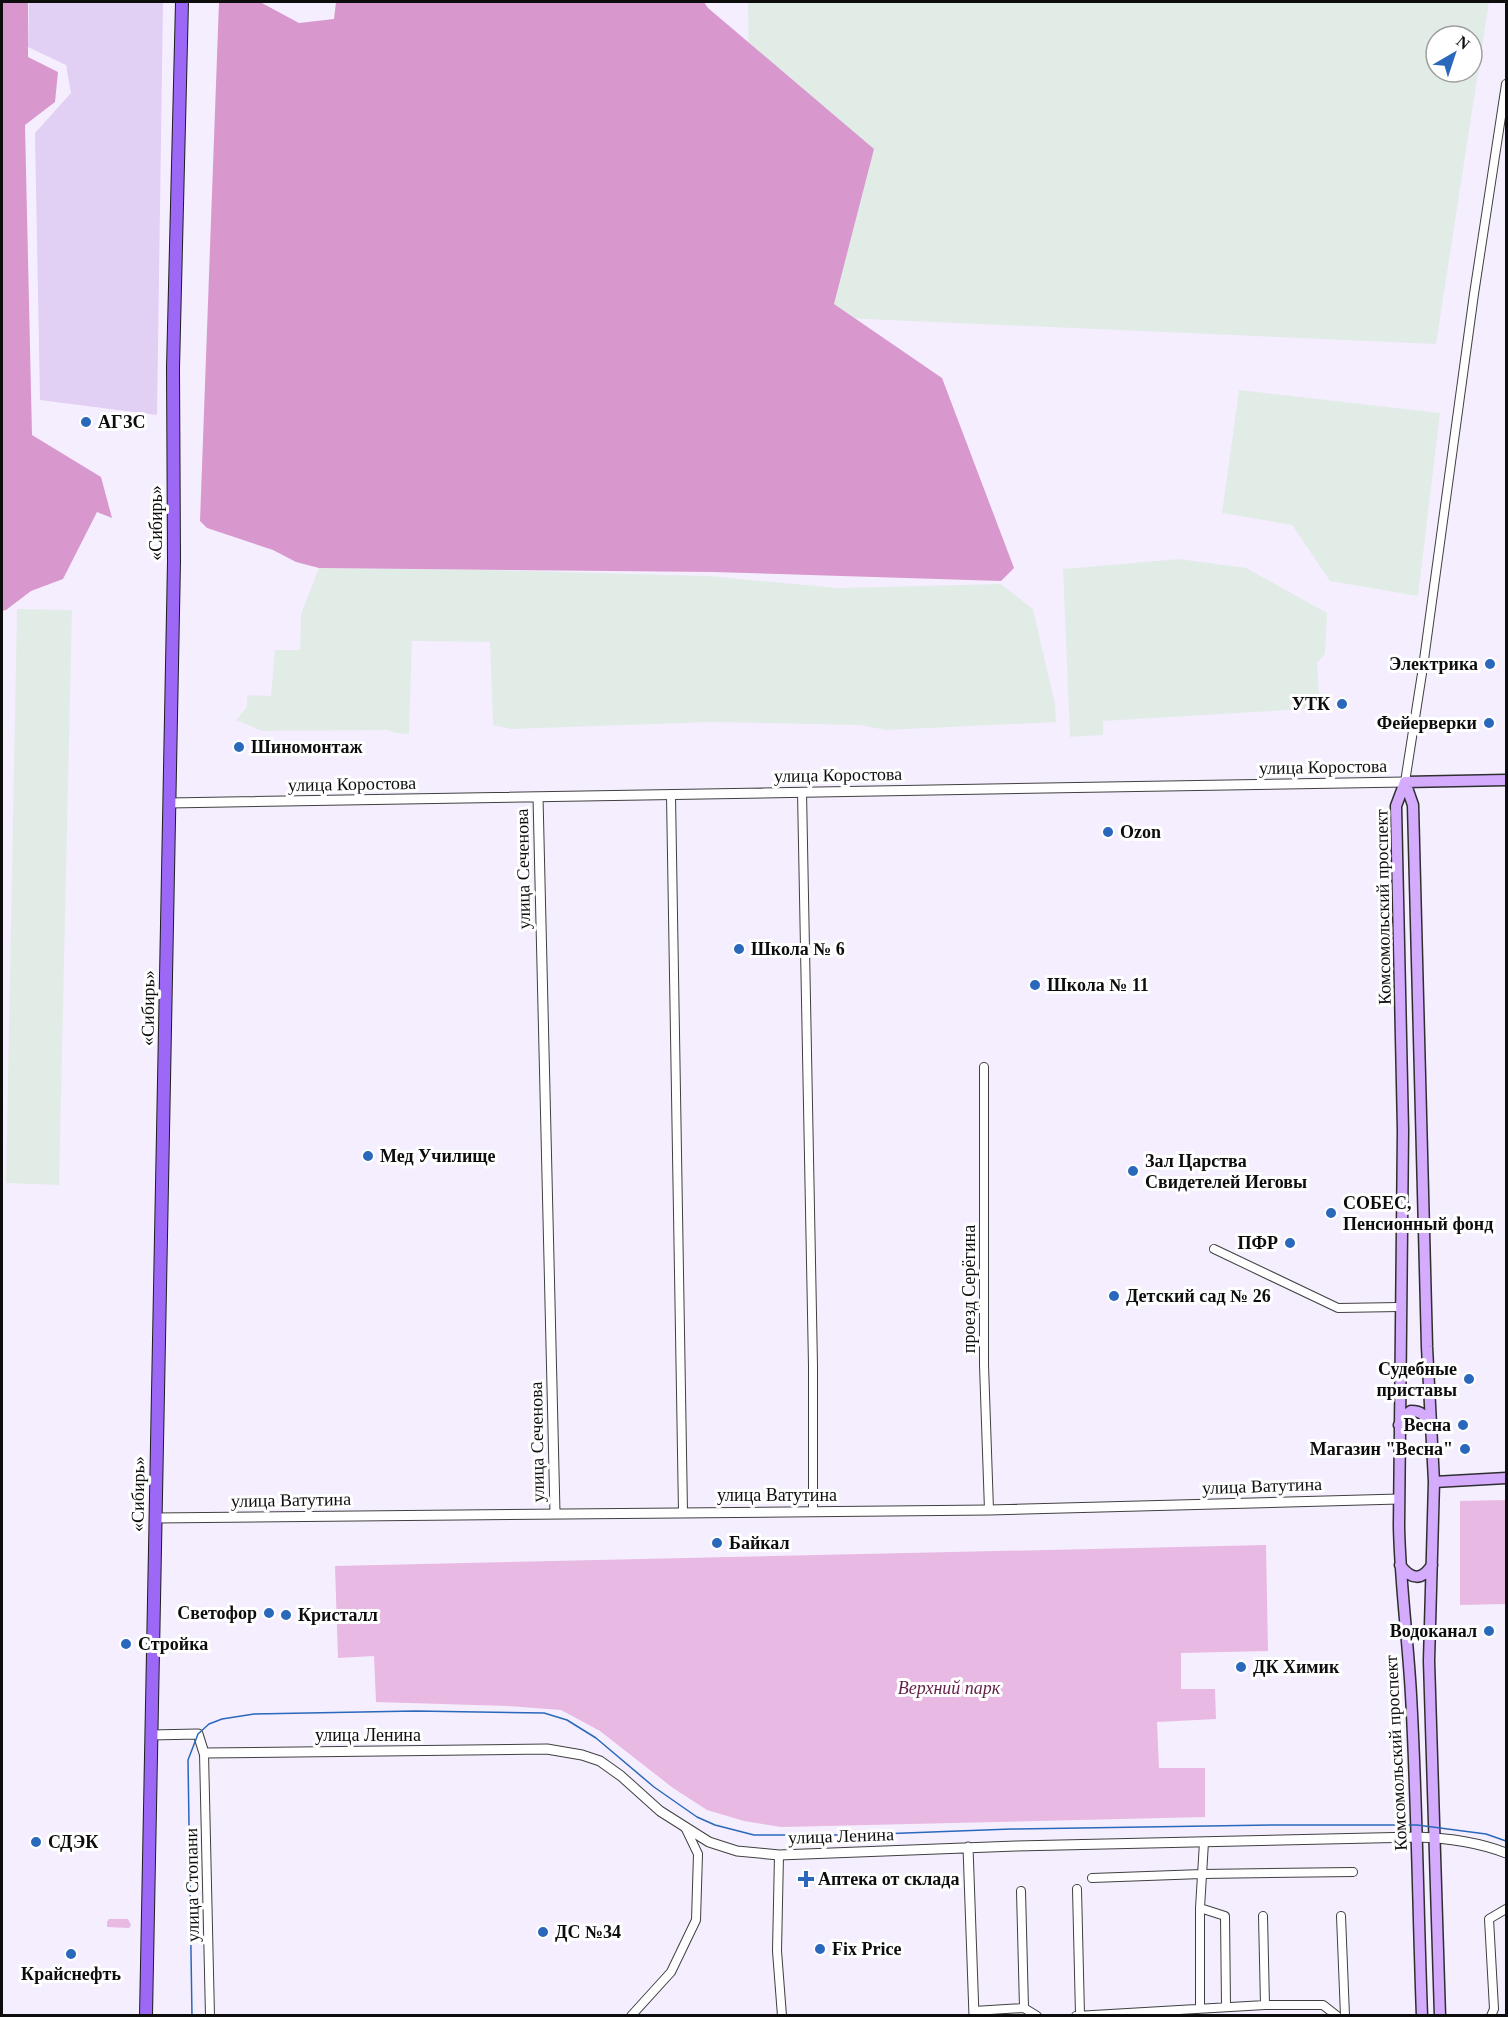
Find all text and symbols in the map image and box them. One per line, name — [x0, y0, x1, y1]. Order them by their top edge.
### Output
north arrow — [1424, 24, 1484, 84]
text: N — [1453, 32, 1473, 53]
place label: АГЗС — [98, 412, 145, 432]
marker: АГЗС — [79, 415, 93, 429]
street label: «Сибирь» — [146, 485, 166, 561]
place label: Электрика — [1389, 654, 1478, 674]
marker: Электрика — [1483, 657, 1497, 671]
place label: УТК — [1292, 694, 1330, 714]
marker: УТК — [1335, 697, 1349, 711]
place label: Фейерверки — [1377, 713, 1477, 733]
marker: Фейерверки — [1482, 716, 1496, 730]
place label: Шиномонтаж — [251, 737, 364, 757]
marker: Шиномонтаж — [232, 740, 246, 754]
street label: улица Коростова — [1259, 756, 1387, 778]
street label: улица Коростова — [774, 764, 902, 786]
street label: улица Коростова — [288, 773, 416, 795]
street label: улица Сеченова — [512, 809, 534, 929]
street label: Комсомольский проспект — [1371, 809, 1395, 1005]
place label: Ozon — [1120, 822, 1161, 842]
marker: Ozon — [1101, 825, 1115, 839]
place label: Школа № 6 — [751, 939, 845, 959]
marker: Школа № 6 — [732, 942, 746, 956]
street label: «Сибирь» — [137, 970, 159, 1046]
place label: Школа № 11 — [1047, 975, 1149, 995]
marker: Школа № 11 — [1028, 978, 1042, 992]
place label: Мед Училище — [380, 1146, 496, 1166]
marker: Мед Училище — [361, 1149, 375, 1163]
place label: Зал Царства Свидетелей Иеговы — [1145, 1151, 1307, 1192]
marker: Зал Царства Свидетелей Иеговы — [1126, 1164, 1140, 1178]
place label: СОБЕС, Пенсионный фонд — [1343, 1193, 1493, 1234]
marker: СОБЕС, Пенсионный фонд — [1324, 1206, 1338, 1220]
street label: проезд Серёгина — [959, 1225, 979, 1353]
place label: ПФР — [1238, 1233, 1278, 1253]
marker: ПФР — [1283, 1236, 1297, 1250]
place label: Детский сад № 26 — [1126, 1286, 1271, 1306]
marker: Детский сад № 26 — [1107, 1289, 1121, 1303]
place label: Судебные приставы — [1376, 1359, 1457, 1400]
marker: Судебные приставы — [1462, 1372, 1476, 1386]
street label: улица Сеченова — [526, 1382, 548, 1502]
place label: Весна — [1403, 1415, 1451, 1435]
marker: Весна — [1456, 1418, 1470, 1432]
place label: Магазин "Весна" — [1310, 1439, 1453, 1459]
marker: Магазин "Весна" — [1458, 1442, 1472, 1456]
street label: «Сибирь» — [127, 1456, 149, 1532]
street label: улица Ватутина — [1202, 1474, 1322, 1498]
street label: улица Ватутина — [717, 1485, 837, 1505]
street label: улица Ватутина — [231, 1489, 351, 1511]
place label: Байкал — [729, 1533, 790, 1553]
marker: Байкал — [710, 1536, 724, 1550]
place label: Светофор — [177, 1603, 257, 1623]
place label: Кристалл — [298, 1605, 378, 1625]
marker: Светофор — [262, 1606, 276, 1620]
marker: Кристалл — [279, 1608, 293, 1622]
place label: Водоканал — [1390, 1621, 1477, 1641]
marker: Водоканал — [1482, 1624, 1496, 1638]
place label: Стройка — [138, 1634, 208, 1654]
marker: Стройка — [119, 1637, 133, 1651]
street label: Комсомольский проспект — [1381, 1655, 1411, 1851]
place label: ДК Химик — [1253, 1657, 1340, 1677]
marker: ДК Химик — [1234, 1660, 1248, 1674]
park label: Верхний парк — [898, 1678, 1001, 1698]
street label: улица Ленина — [315, 1725, 421, 1745]
street label: улица Ленина — [788, 1824, 894, 1848]
street label: улица Стопани — [181, 1827, 203, 1942]
place label: СДЭК — [48, 1832, 98, 1852]
marker: СДЭК — [29, 1835, 43, 1849]
place label: Аптека от склада — [818, 1869, 959, 1889]
marker: Аптека от склада — [799, 1872, 813, 1886]
place label: ДС №34 — [555, 1922, 621, 1942]
marker: ДС №34 — [536, 1925, 550, 1939]
place label: Fix Price — [832, 1939, 901, 1959]
marker: Fix Price — [813, 1942, 827, 1956]
marker: Крайснефть — [64, 1947, 78, 1961]
place label: Крайснефть — [21, 1964, 121, 1984]

